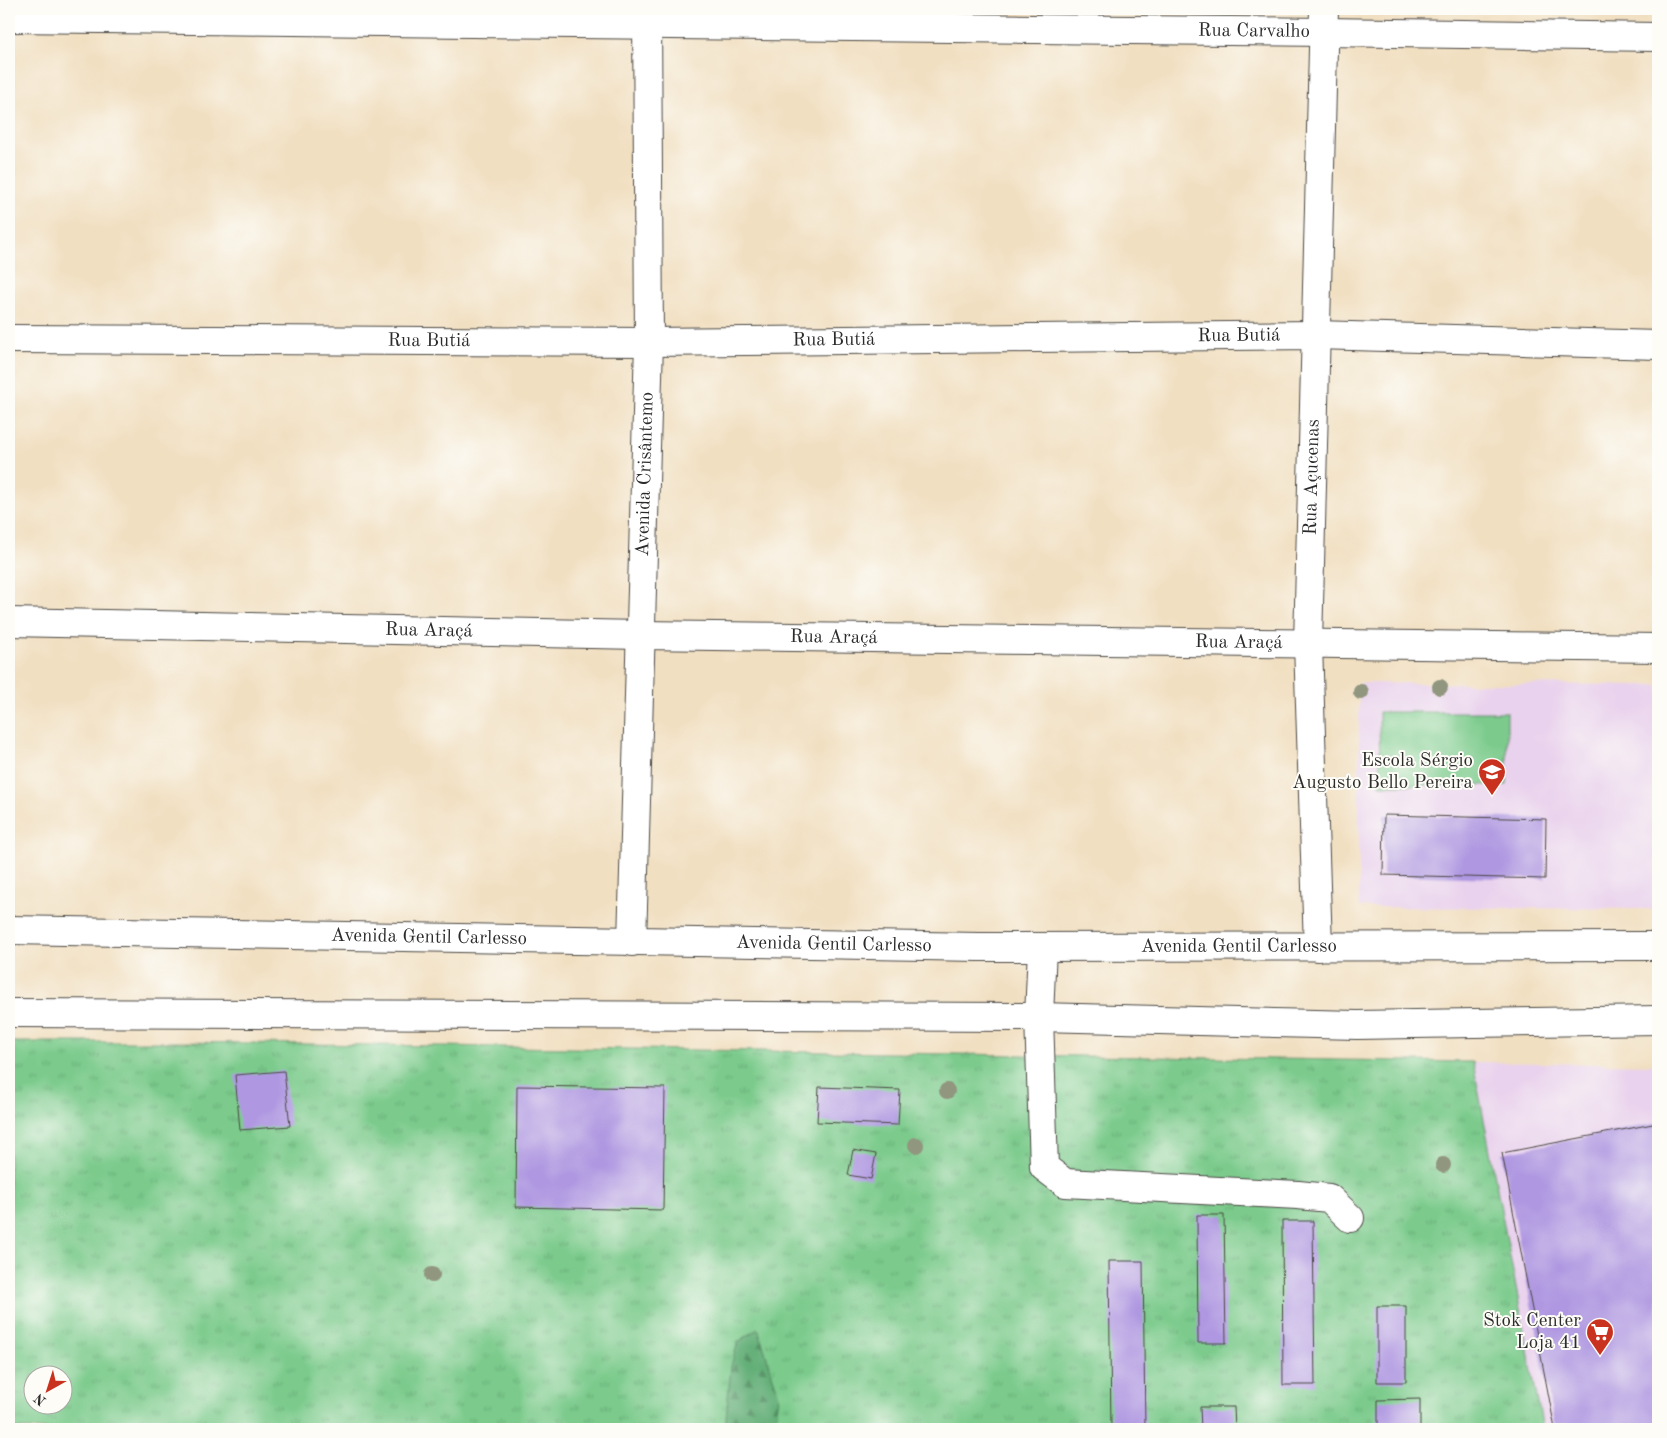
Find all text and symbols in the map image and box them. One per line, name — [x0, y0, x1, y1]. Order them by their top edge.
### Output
street label: Rua Carvalho — [1198, 21, 1310, 41]
street label: Rua Butiá — [1197, 326, 1281, 346]
street label: Rua Butiá — [792, 330, 876, 350]
street label: Rua Butiá — [387, 331, 471, 351]
street label: Avenida Crisântemo — [633, 392, 657, 557]
street label: Rua Açucenas — [1301, 419, 1323, 536]
street label: Rua Araçá — [385, 620, 474, 641]
street label: Rua Araçá — [790, 627, 879, 648]
street label: Rua Araçá — [1195, 633, 1283, 653]
place label: Escola Sérgio Augusto Bello Pereira — [1292, 752, 1474, 793]
school or university icon: Escola Sérgio Augusto Bello Pereira — [1477, 757, 1507, 796]
street label: Avenida Gentil Carlesso — [331, 926, 527, 949]
street label: Avenida Gentil Carlesso — [736, 933, 932, 956]
street label: Avenida Gentil Carlesso — [1141, 937, 1337, 956]
place label: Stok Center Loja 41 — [1483, 1312, 1581, 1353]
supermarket icon: Stok Center Loja 41 — [1585, 1317, 1615, 1356]
north arrow — [22, 1366, 72, 1416]
text: N — [32, 1390, 49, 1408]

